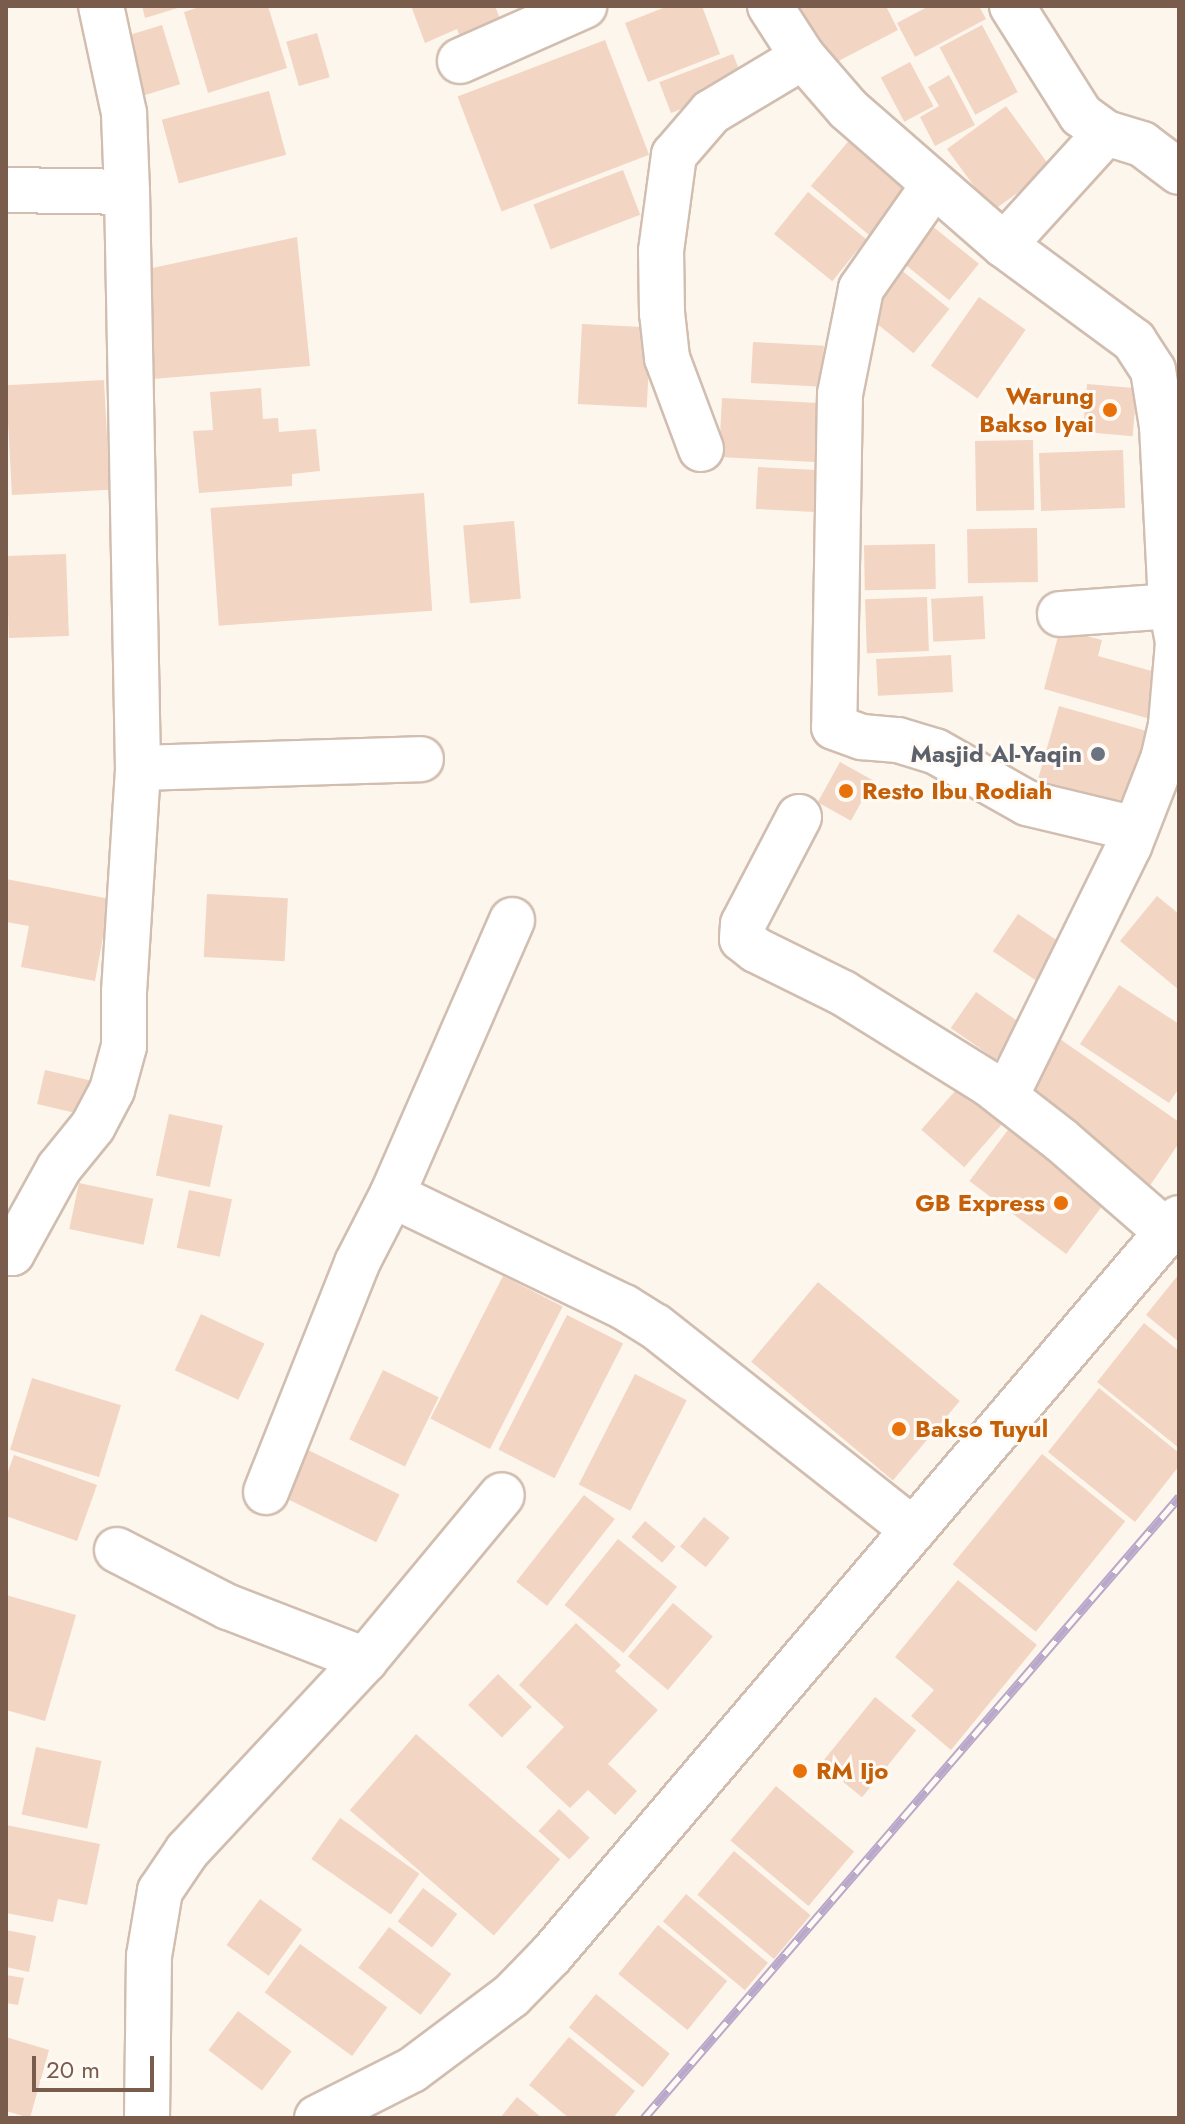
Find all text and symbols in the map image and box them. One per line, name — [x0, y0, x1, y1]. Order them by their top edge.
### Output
place label: Warung Bakso Iyai — [979, 382, 1094, 438]
marker: Warung Bakso Iyai — [1101, 401, 1119, 419]
place label: Masjid Al-Yaqin — [911, 740, 1082, 768]
marker: Masjid Al-Yaqin — [1089, 745, 1107, 763]
place label: Resto Ibu Rodiah — [862, 777, 1052, 805]
marker: Resto Ibu Rodiah — [837, 782, 855, 800]
place label: GB Express — [915, 1189, 1045, 1217]
marker: GB Express — [1052, 1194, 1070, 1212]
place label: Bakso Tuyul — [915, 1415, 1048, 1443]
marker: Bakso Tuyul — [890, 1420, 908, 1438]
place label: RM Ijo — [816, 1757, 888, 1785]
marker: RM Ijo — [791, 1762, 809, 1780]
scale bar — [36, 2040, 158, 2090]
text: 20 m — [46, 2052, 100, 2087]

